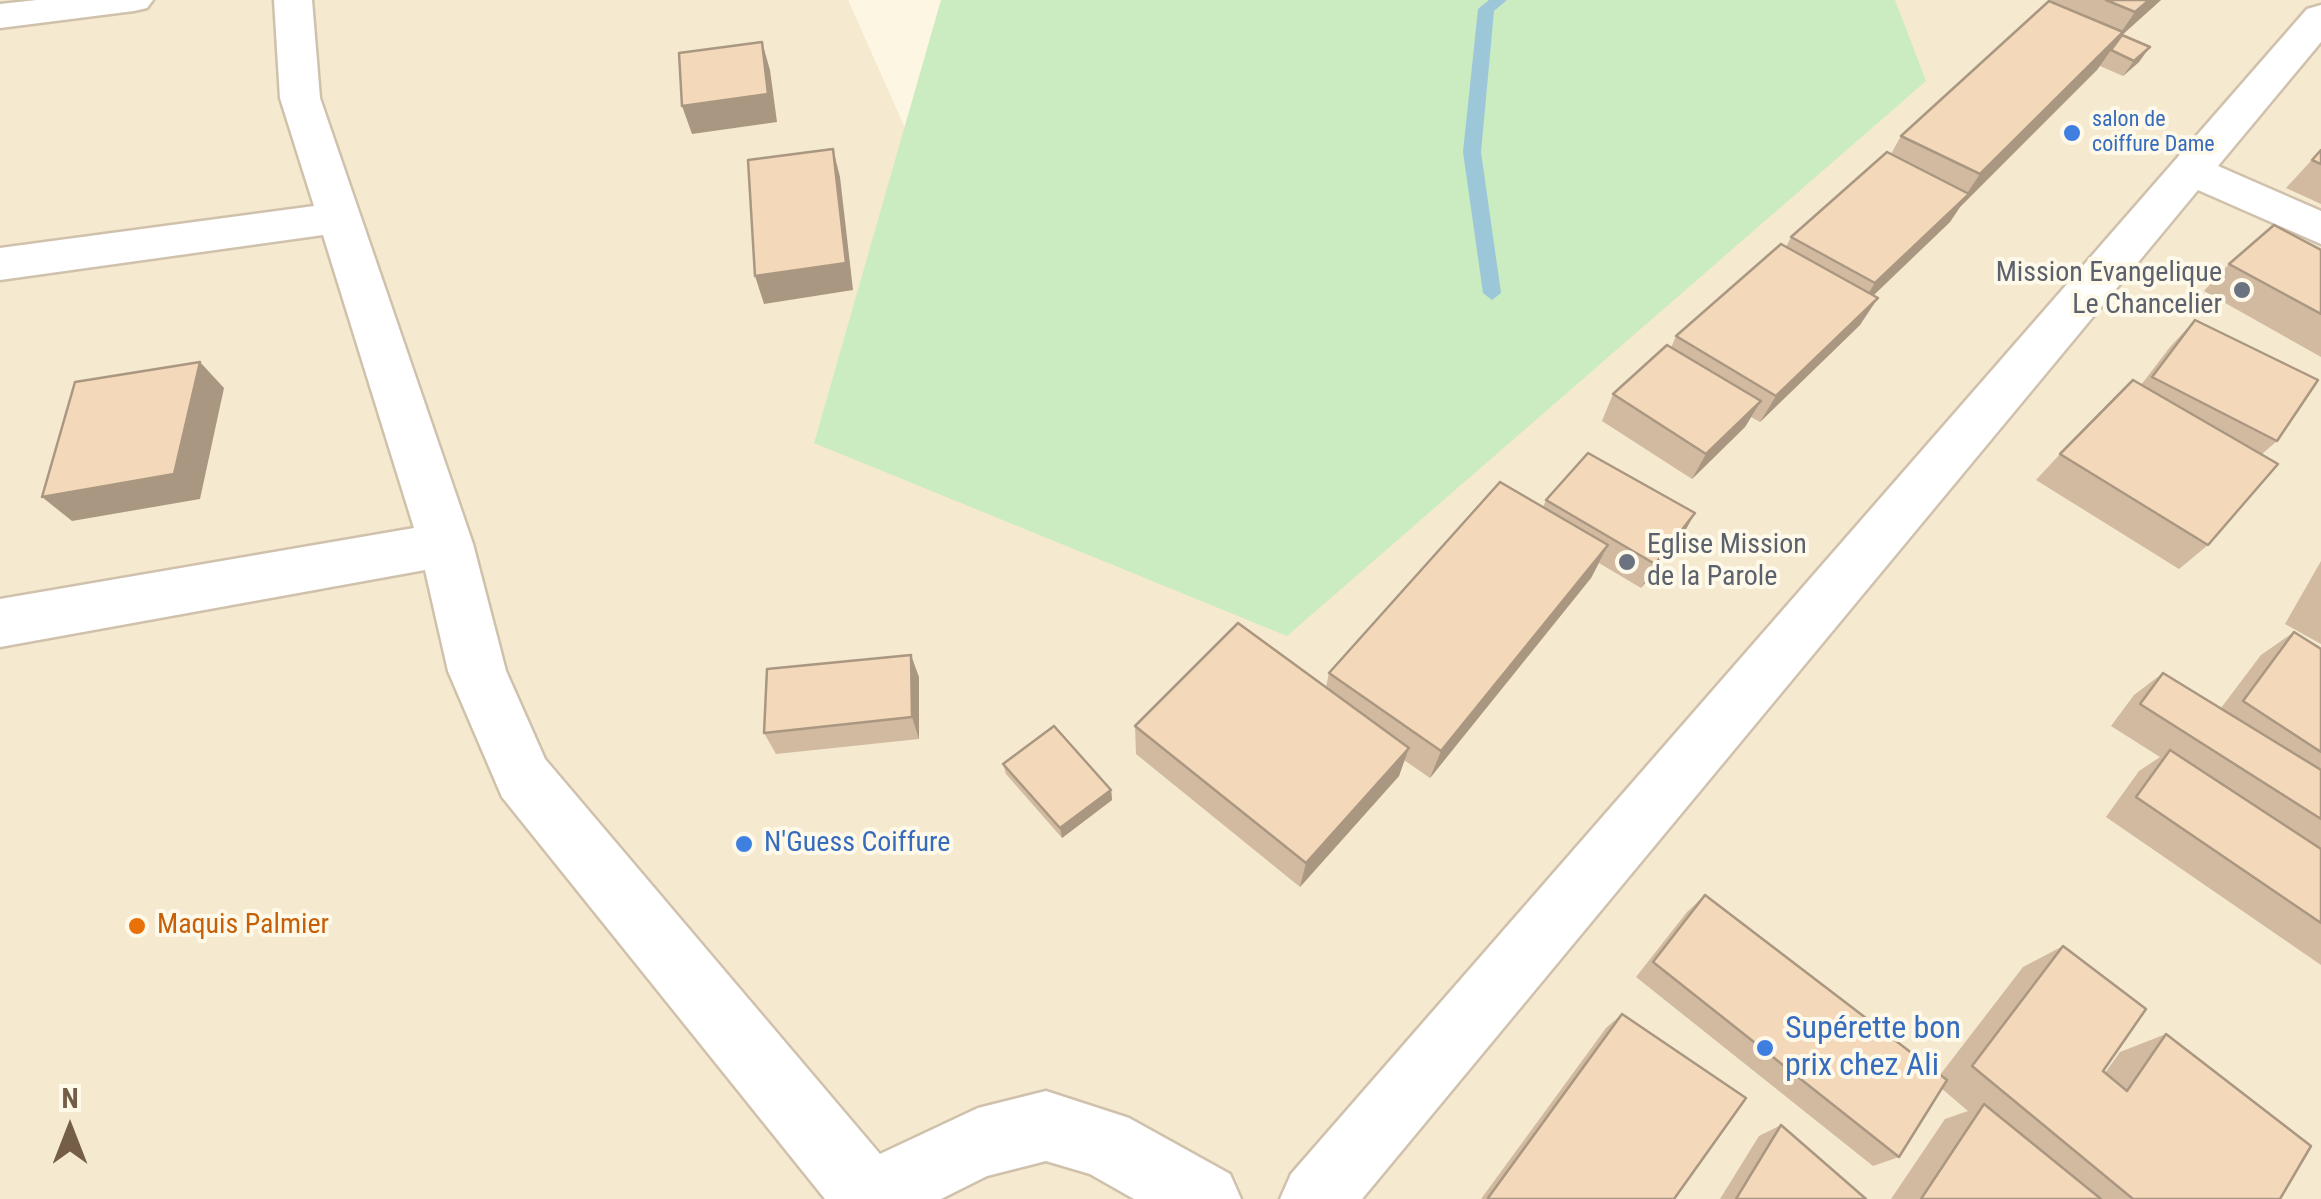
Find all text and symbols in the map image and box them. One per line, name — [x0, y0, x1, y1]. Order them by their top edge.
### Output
place label: salon de coiffure Dame — [2092, 107, 2215, 158]
marker: salon de coiffure Dame — [2061, 122, 2083, 144]
place label: Mission Evangelique Le Chancelier — [1996, 257, 2222, 323]
marker: Mission Evangelique Le Chancelier — [2231, 279, 2253, 301]
place label: Eglise Mission de la Parole — [1647, 529, 1807, 595]
marker: Eglise Mission de la Parole — [1616, 551, 1638, 573]
place label: N'Guess Coiffure — [764, 827, 950, 861]
marker: N'Guess Coiffure — [733, 833, 755, 855]
place label: Maquis Palmier — [157, 909, 329, 943]
marker: Maquis Palmier — [126, 915, 148, 937]
place label: Supérette bon prix chez Ali — [1785, 1011, 1961, 1086]
marker: Supérette bon prix chez Ali — [1754, 1037, 1776, 1059]
north arrow — [20, 1079, 120, 1179]
text: N — [61, 1082, 79, 1115]

